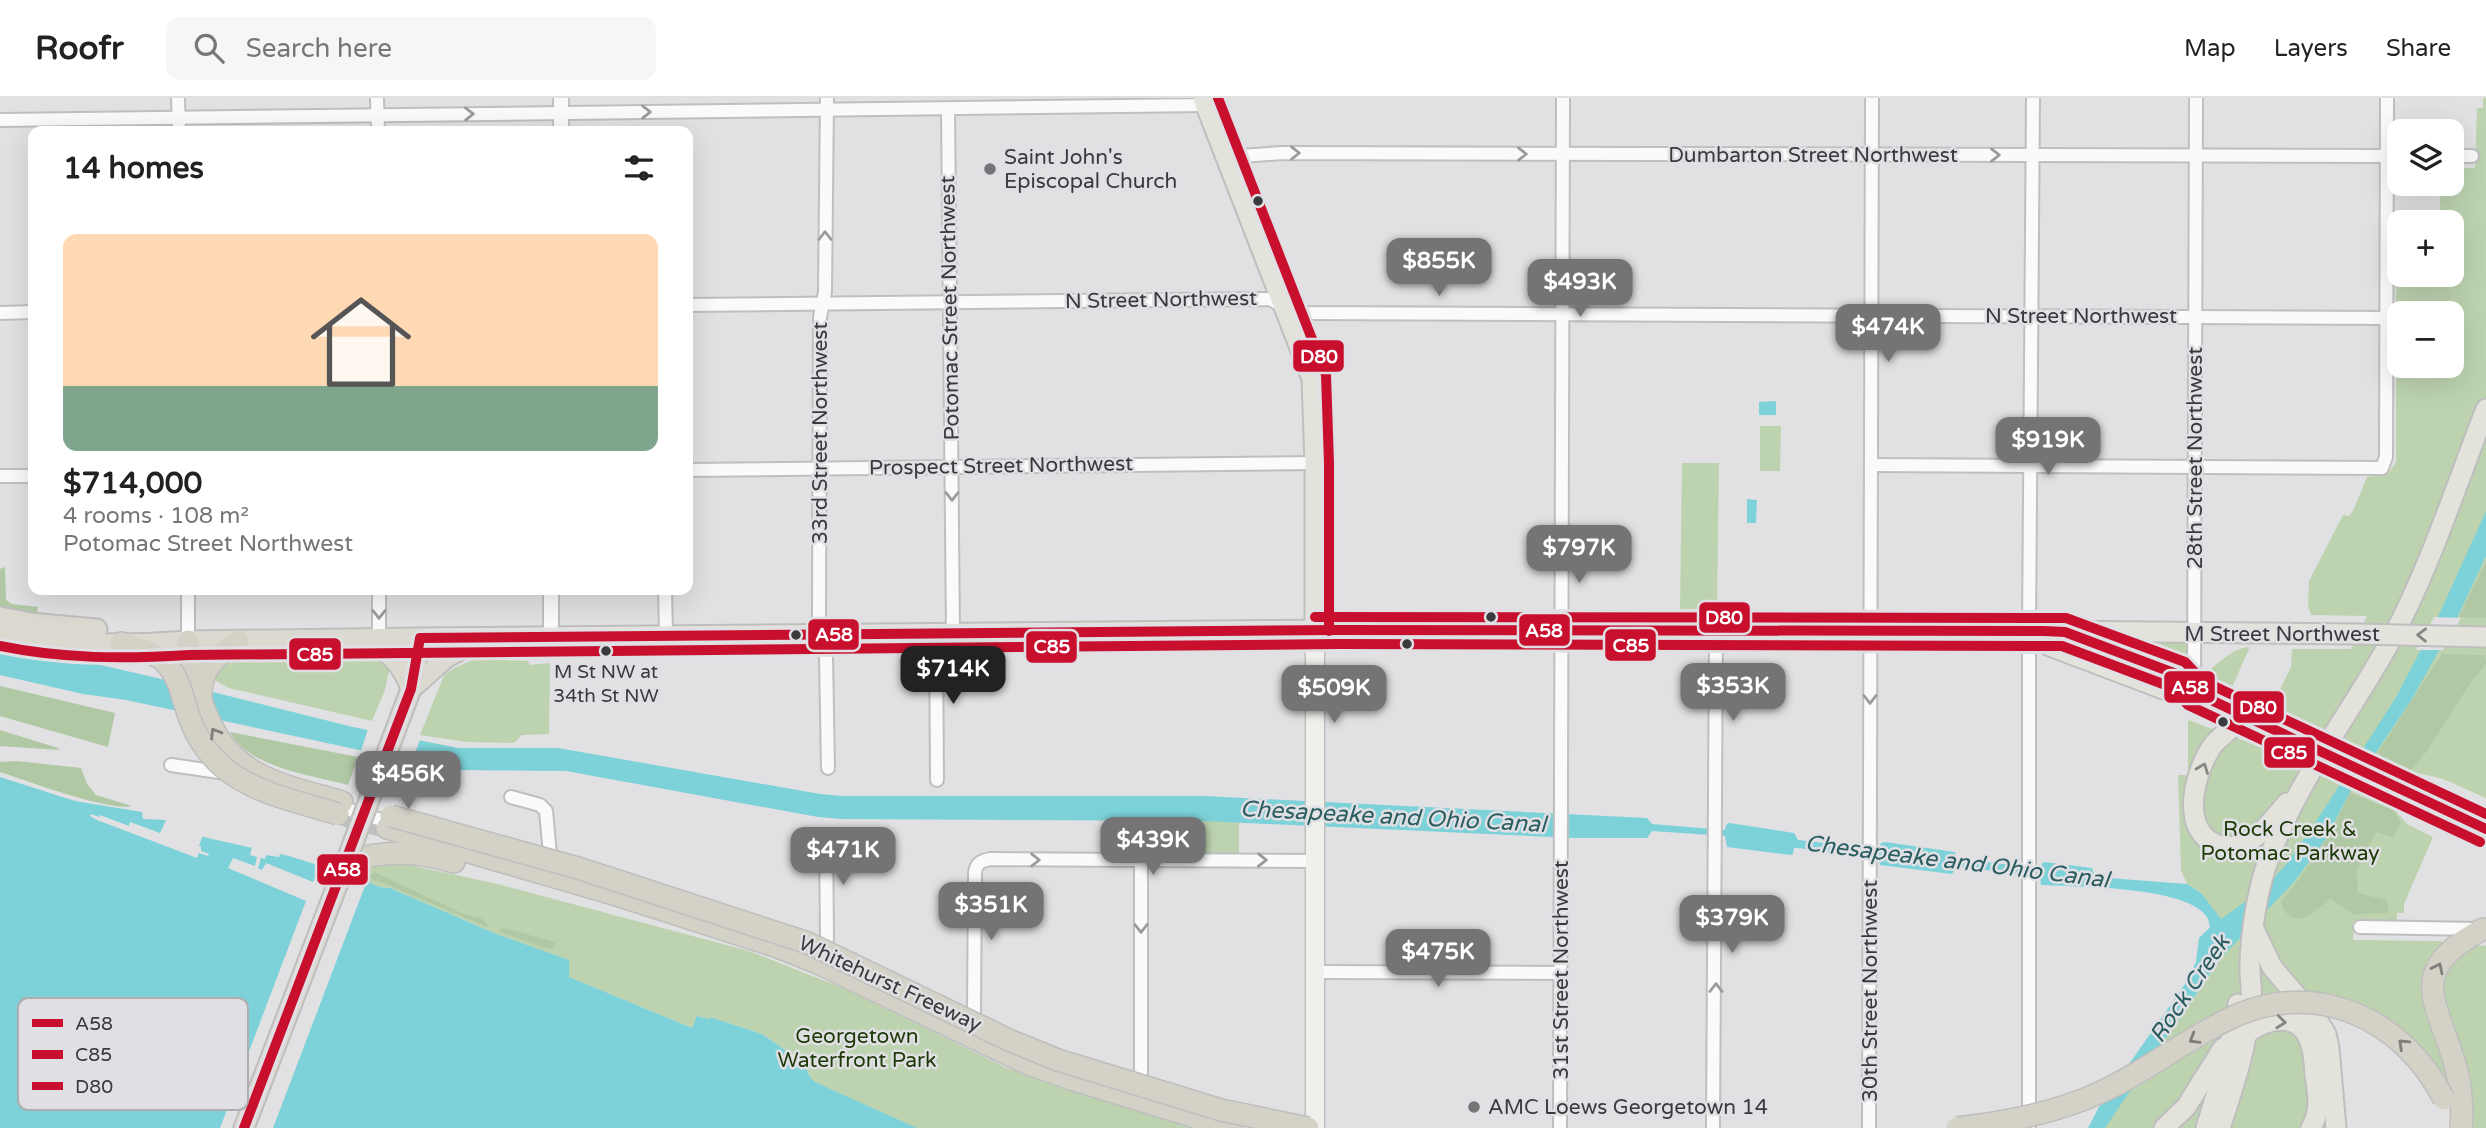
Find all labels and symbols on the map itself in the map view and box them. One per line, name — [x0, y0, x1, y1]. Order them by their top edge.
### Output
one-way arrow — [641, 105, 652, 120]
one-way arrow — [464, 107, 475, 122]
street label: Dumbarton Street Northwest — [1668, 143, 1958, 168]
place label: Saint John's Episcopal Church — [1004, 145, 1177, 194]
one-way arrow — [1290, 145, 1301, 161]
one-way arrow — [1517, 147, 1528, 162]
one-way arrow — [1990, 147, 2001, 163]
marker: Saint John's Episcopal Church — [982, 161, 998, 177]
street label: Potomac Street Northwest — [935, 175, 965, 441]
unlabelled marker — [1251, 194, 1265, 208]
one-way arrow — [817, 230, 833, 241]
pin: $855K — [1390, 238, 1488, 298]
pin: $493K — [1531, 260, 1629, 319]
street label: N Street Northwest — [1065, 286, 1257, 314]
pin: $474K — [1839, 304, 1937, 364]
street label: N Street Northwest — [1985, 304, 2177, 329]
street label: 33rd Street Northwest — [808, 322, 833, 544]
line badge: D80 — [1292, 339, 1345, 373]
text: D80 — [1300, 346, 1338, 368]
street label: 28th Street Northwest — [2183, 347, 2208, 569]
pin: $919K — [1999, 418, 2097, 477]
street label: Prospect Street Northwest — [869, 451, 1133, 481]
one-way arrow — [944, 491, 960, 502]
pin: $797K — [1530, 526, 1628, 585]
line badge: D80 — [1698, 601, 1751, 634]
text: D80 — [1705, 607, 1743, 629]
one-way arrow — [371, 609, 387, 620]
unlabelled marker — [1484, 610, 1498, 624]
line badge: A58 — [1518, 613, 1571, 647]
line badge: A58 — [807, 618, 860, 651]
text: A58 — [1525, 620, 1563, 642]
street label: M Street Northwest — [2184, 622, 2380, 647]
text: A58 — [815, 624, 853, 646]
one-way arrow — [2416, 627, 2427, 643]
unlabelled marker — [789, 628, 803, 642]
line badge: C85 — [1604, 628, 1657, 662]
line badge: C85 — [1025, 630, 1078, 664]
text: C85 — [1612, 635, 1650, 657]
text: C85 — [1033, 636, 1071, 658]
line badge: C85 — [288, 637, 342, 671]
unlabelled marker — [1400, 637, 1414, 651]
text: C85 — [296, 644, 334, 666]
marker: M St NW at 34th St NW — [599, 644, 613, 658]
pin: $714K — [904, 646, 1002, 706]
place label: M St NW at 34th St NW — [553, 661, 659, 707]
pin: $353K — [1684, 664, 1782, 723]
pin: $509K — [1285, 666, 1383, 725]
line badge: A58 — [2163, 670, 2216, 704]
text: A58 — [2171, 677, 2209, 699]
line badge: D80 — [2232, 690, 2285, 724]
one-way arrow — [1862, 694, 1878, 705]
text: D80 — [2239, 697, 2277, 719]
unlabelled marker — [2216, 715, 2230, 729]
one-way arrow — [211, 727, 224, 740]
line badge: C85 — [2263, 736, 2316, 769]
text: C85 — [2270, 742, 2308, 764]
pin: $456K — [359, 752, 457, 811]
one-way arrow — [2194, 762, 2208, 774]
water label: Chesapeake and Ohio Canal — [1240, 795, 1549, 839]
park label: Rock Creek & Potomac Parkway — [2200, 817, 2380, 866]
pin: $439K — [1104, 818, 1202, 877]
pin: $471K — [794, 828, 892, 887]
water label: Chesapeake and Ohio Canal — [1803, 829, 2113, 895]
one-way arrow — [1030, 852, 1041, 868]
line badge: A58 — [316, 853, 369, 886]
one-way arrow — [1257, 853, 1268, 868]
text: A58 — [323, 859, 361, 881]
street label: 31st Street Northwest — [1549, 860, 1574, 1080]
street label: 30th Street Northwest — [1858, 880, 1883, 1102]
pin: $351K — [942, 882, 1040, 942]
pin: $379K — [1683, 896, 1781, 955]
one-way arrow — [1133, 923, 1149, 934]
water label: Rock Creek — [2144, 929, 2237, 1048]
pin: $475K — [1389, 930, 1487, 989]
street label: Whitehurst Freeway — [795, 931, 985, 1037]
one-way arrow — [2430, 963, 2444, 975]
one-way arrow — [1708, 982, 1724, 992]
legend — [18, 998, 248, 1110]
text: A58 — [75, 1013, 113, 1035]
one-way arrow — [2276, 1014, 2287, 1029]
park label: Georgetown Waterfront Park — [777, 1024, 937, 1073]
one-way arrow — [2189, 1031, 2202, 1044]
one-way arrow — [2398, 1040, 2411, 1053]
text: C85 — [75, 1044, 112, 1066]
text: D80 — [75, 1076, 113, 1098]
place label: AMC Loews Georgetown 14 — [1488, 1095, 1768, 1120]
marker: AMC Loews Georgetown 14 — [1466, 1099, 1482, 1115]

